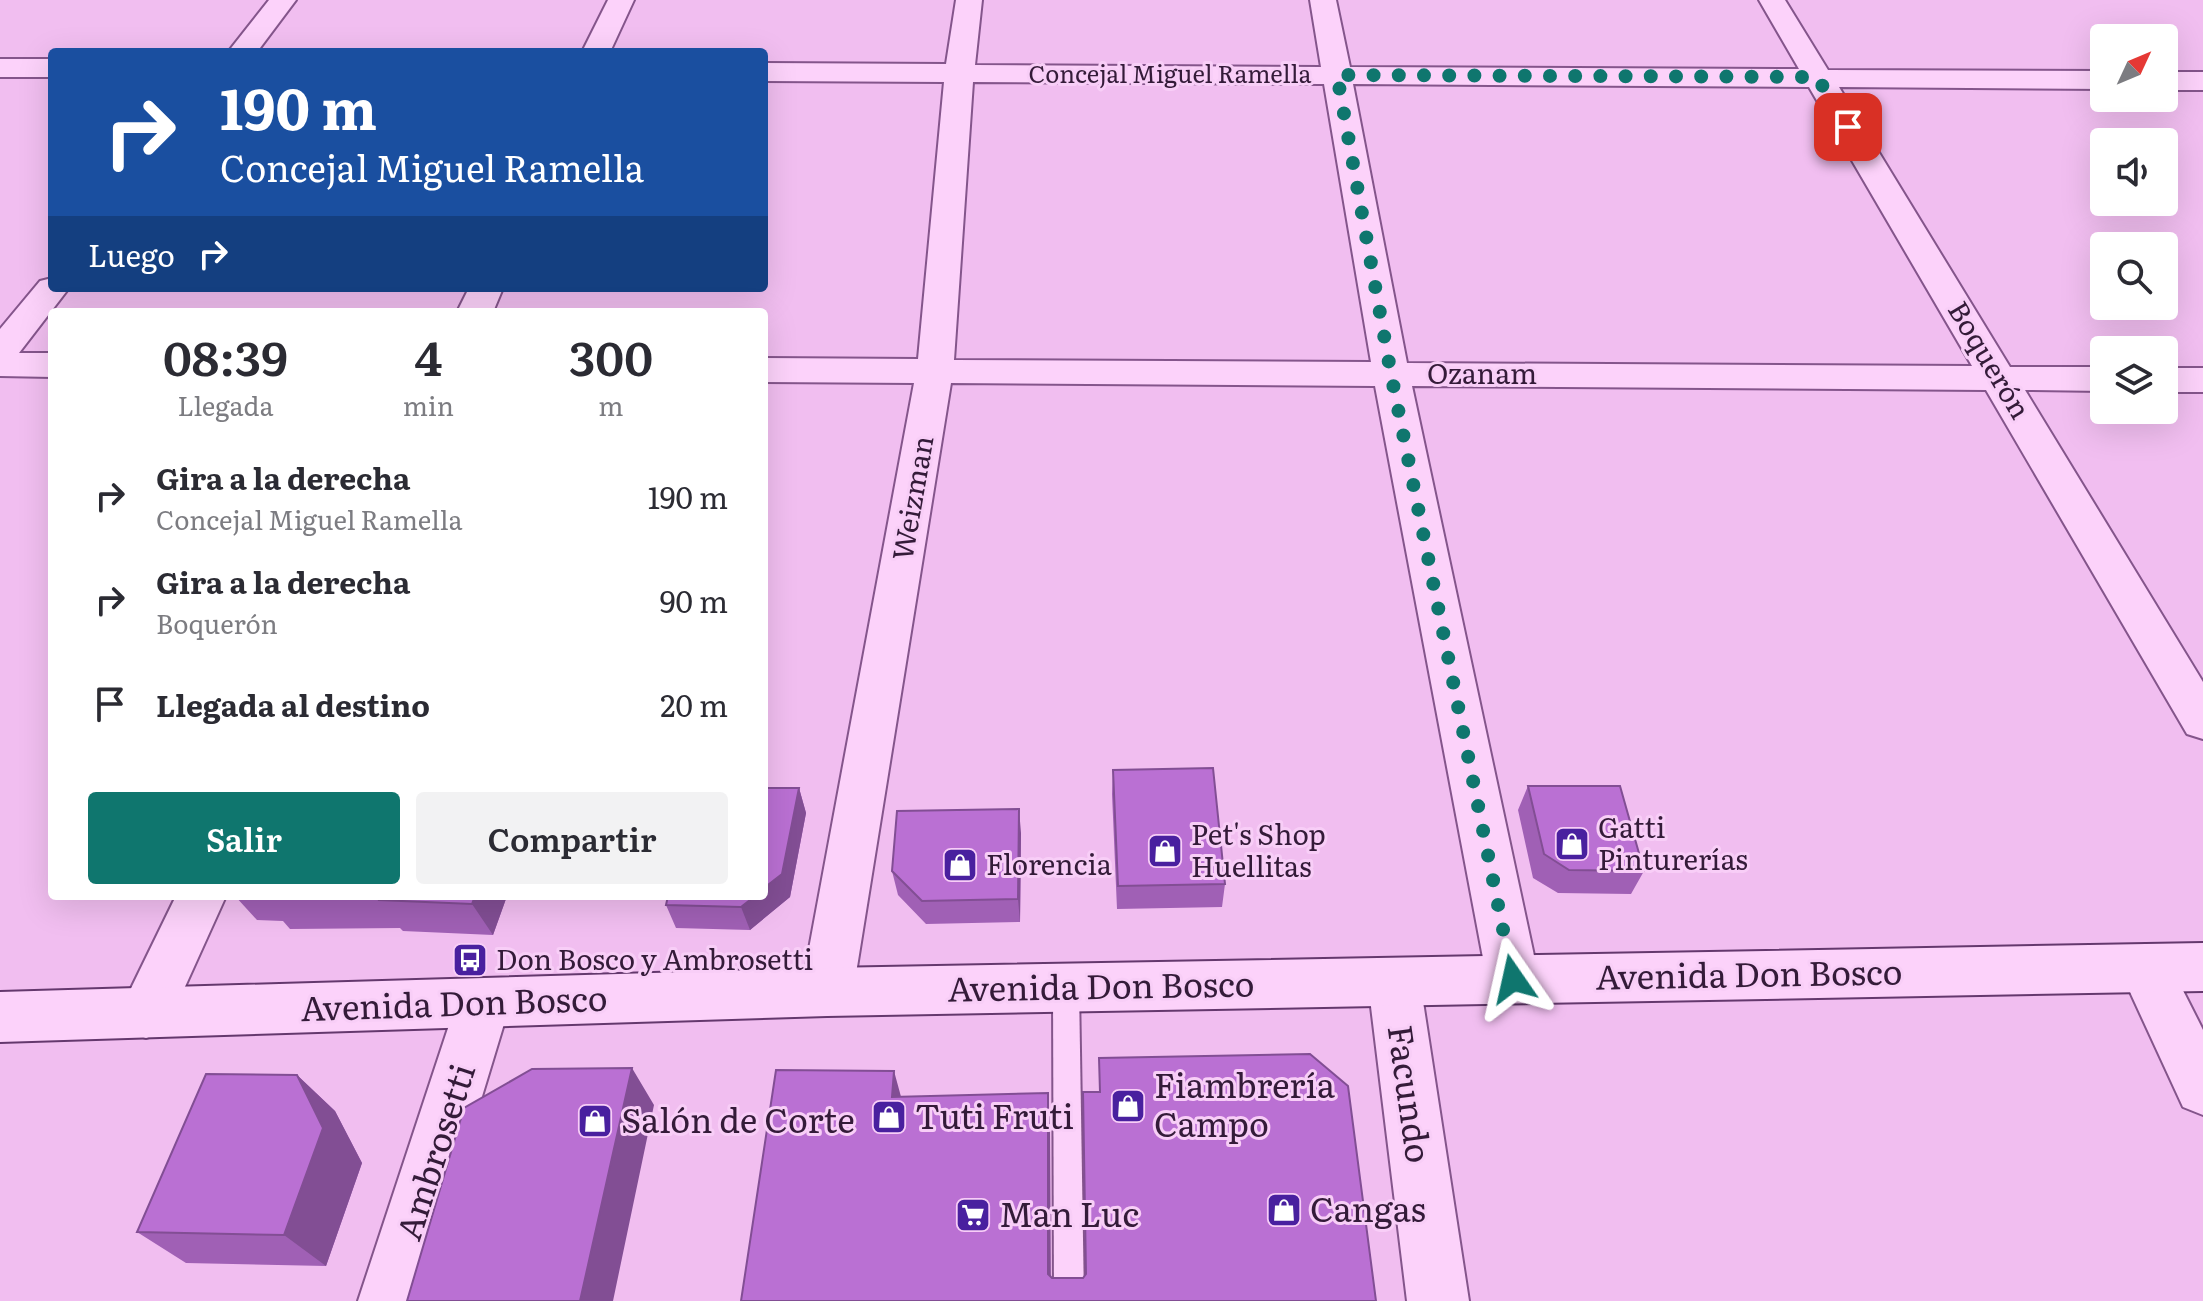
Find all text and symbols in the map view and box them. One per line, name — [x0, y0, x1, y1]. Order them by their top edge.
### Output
north arrow — [2090, 24, 2178, 112]
map controls — [2090, 24, 2178, 424]
street label: Concejal Miguel Ramella — [1029, 55, 1311, 90]
text: 190 m — [220, 64, 377, 147]
icon: right — [88, 80, 192, 184]
pin — [1814, 93, 1882, 161]
icon: arrive — [1826, 105, 1870, 149]
button: sound — [2090, 128, 2178, 216]
text: Concejal Miguel Ramella — [220, 140, 644, 193]
text: Luego — [88, 232, 175, 276]
icon: right — [191, 232, 235, 276]
button: search — [2090, 232, 2178, 320]
street label: Boquerón — [1939, 292, 2042, 426]
text: 08:39 — [163, 320, 288, 391]
text: 4 — [414, 320, 442, 391]
text: 300 — [569, 320, 653, 391]
button: layers — [2090, 336, 2178, 424]
street label: Ozanam — [1427, 351, 1537, 393]
text: Llegada — [177, 385, 273, 424]
text: min — [403, 385, 454, 424]
text: m — [598, 385, 624, 424]
street label: Weizman — [879, 432, 943, 563]
text: Gira a la derecha — [156, 455, 410, 499]
icon: right — [88, 474, 132, 518]
text: 190 m — [648, 474, 728, 518]
text: Concejal Miguel Ramella — [156, 499, 462, 538]
text: Gira a la derecha — [156, 559, 410, 603]
icon: right — [88, 578, 132, 622]
text: 90 m — [660, 578, 728, 622]
text: Boquerón — [156, 603, 278, 642]
icon: arrive — [88, 682, 132, 726]
text: Llegada al destino — [156, 682, 430, 726]
text: 20 m — [660, 682, 728, 726]
button: Salir — [88, 792, 400, 884]
button: Compartir — [416, 792, 728, 884]
place label: Gatti Pinturerías — [1598, 805, 1748, 879]
place label: Pet's Shop Huellitas — [1191, 812, 1326, 886]
shop icon: Gatti Pinturerías — [1553, 825, 1591, 863]
shop icon: Pet's Shop Huellitas — [1146, 832, 1184, 870]
place label: Florencia — [986, 842, 1112, 884]
shop icon: Florencia — [941, 846, 979, 884]
place label: Don Bosco y Ambrosetti — [496, 937, 813, 979]
position arrow — [1471, 937, 1555, 1021]
bus stop icon: Don Bosco y Ambrosetti — [451, 941, 489, 979]
street label: Avenida Don Bosco — [1595, 944, 1903, 1000]
street label: Avenida Don Bosco — [947, 956, 1255, 1012]
street label: Avenida Don Bosco — [300, 971, 608, 1031]
street label: Facundo — [1378, 1021, 1446, 1166]
street label: Ambrosetti — [381, 1056, 485, 1246]
place label: Fiambrería Campo — [1154, 1058, 1336, 1147]
shop icon: Fiambrería Campo — [1109, 1087, 1147, 1125]
place label: Tuti Fruti — [915, 1089, 1074, 1139]
place label: Salón de Corte — [621, 1093, 855, 1143]
shop icon: Tuti Fruti — [870, 1098, 908, 1136]
shop icon: Salón de Corte — [576, 1102, 614, 1140]
place label: Cangas — [1310, 1182, 1426, 1232]
place label: Man Luc — [999, 1187, 1139, 1237]
shop icon: Cangas — [1265, 1191, 1303, 1229]
supermarket icon: Man Luc — [954, 1196, 992, 1234]

